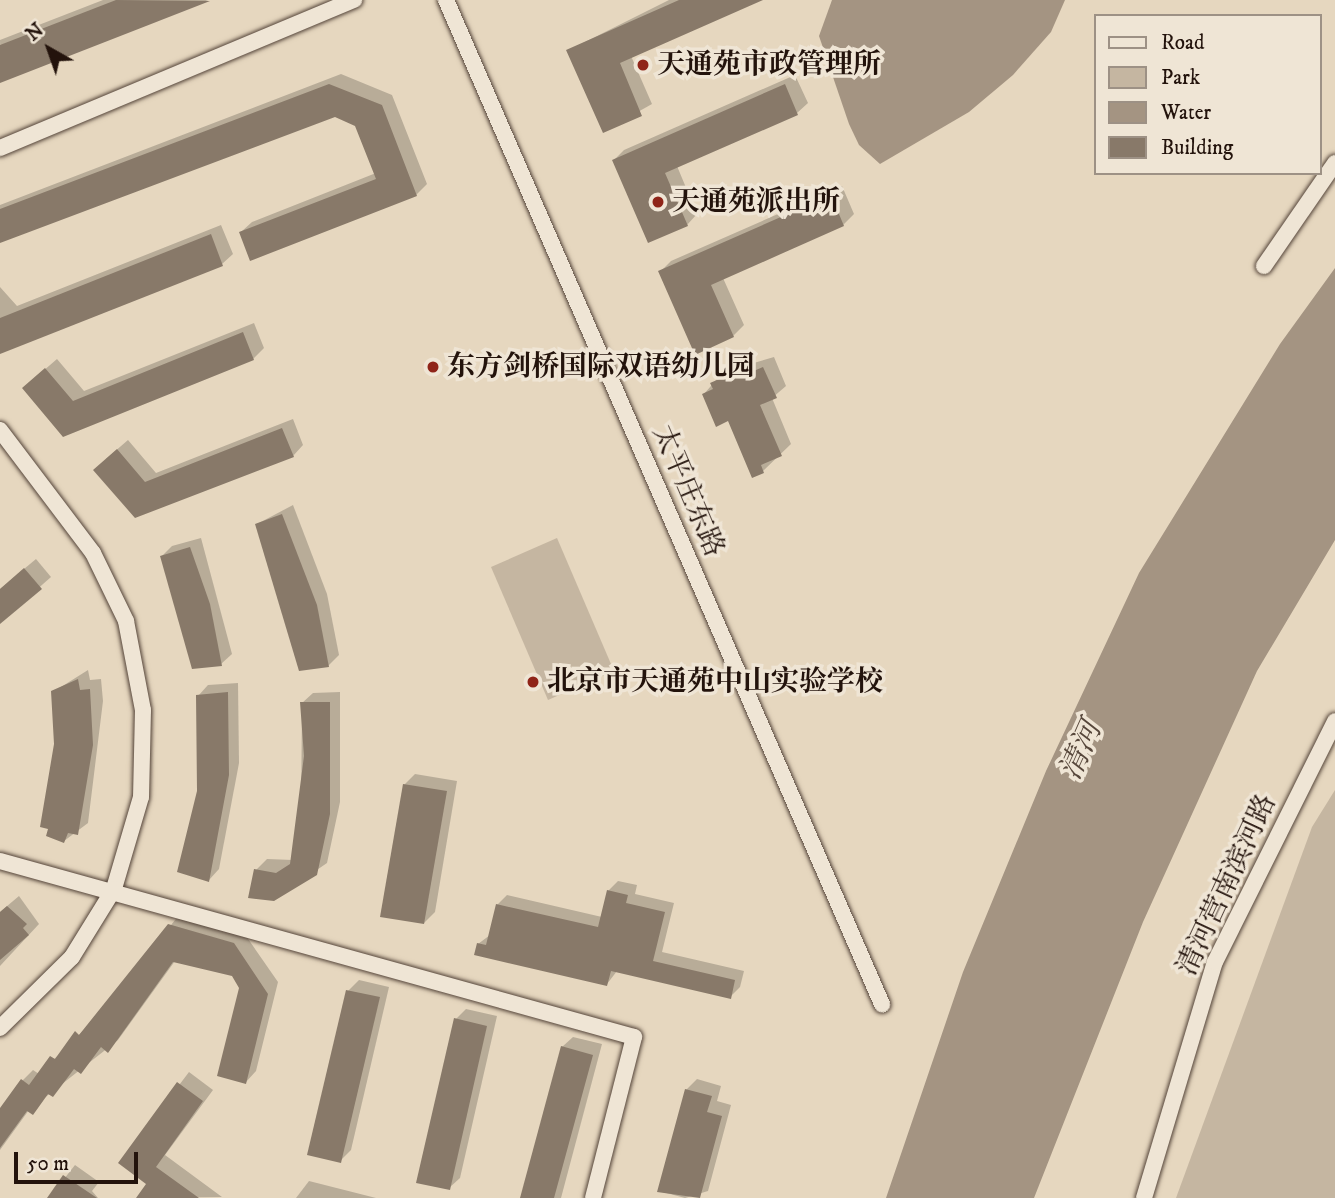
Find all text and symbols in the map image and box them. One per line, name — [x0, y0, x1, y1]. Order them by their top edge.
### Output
north arrow — [14, 14, 84, 84]
legend — [1094, 14, 1321, 175]
text: N — [22, 19, 49, 46]
text: Road — [1161, 30, 1205, 56]
place label: 天通苑市政管理所 — [657, 48, 881, 82]
marker: 天通苑市政管理所 — [635, 57, 651, 73]
text: Park — [1161, 65, 1200, 91]
text: Water — [1161, 100, 1211, 126]
text: Building — [1161, 135, 1233, 161]
place label: 天通苑派出所 — [672, 185, 840, 219]
marker: 天通苑派出所 — [650, 194, 666, 210]
place label: 东方剑桥国际双语幼儿园 — [447, 350, 755, 384]
marker: 东方剑桥国际双语幼儿园 — [425, 359, 441, 375]
street label: 太平庄东路 — [645, 420, 731, 562]
place label: 北京市天通苑中山实验学校 — [547, 665, 883, 699]
marker: 北京市天通苑中山实验学校 — [525, 674, 541, 690]
water label: 清河 — [1053, 716, 1111, 786]
street label: 清河营南滨河路 — [1170, 789, 1284, 981]
scale bar — [18, 1138, 142, 1182]
text: 50 m — [27, 1151, 69, 1177]

